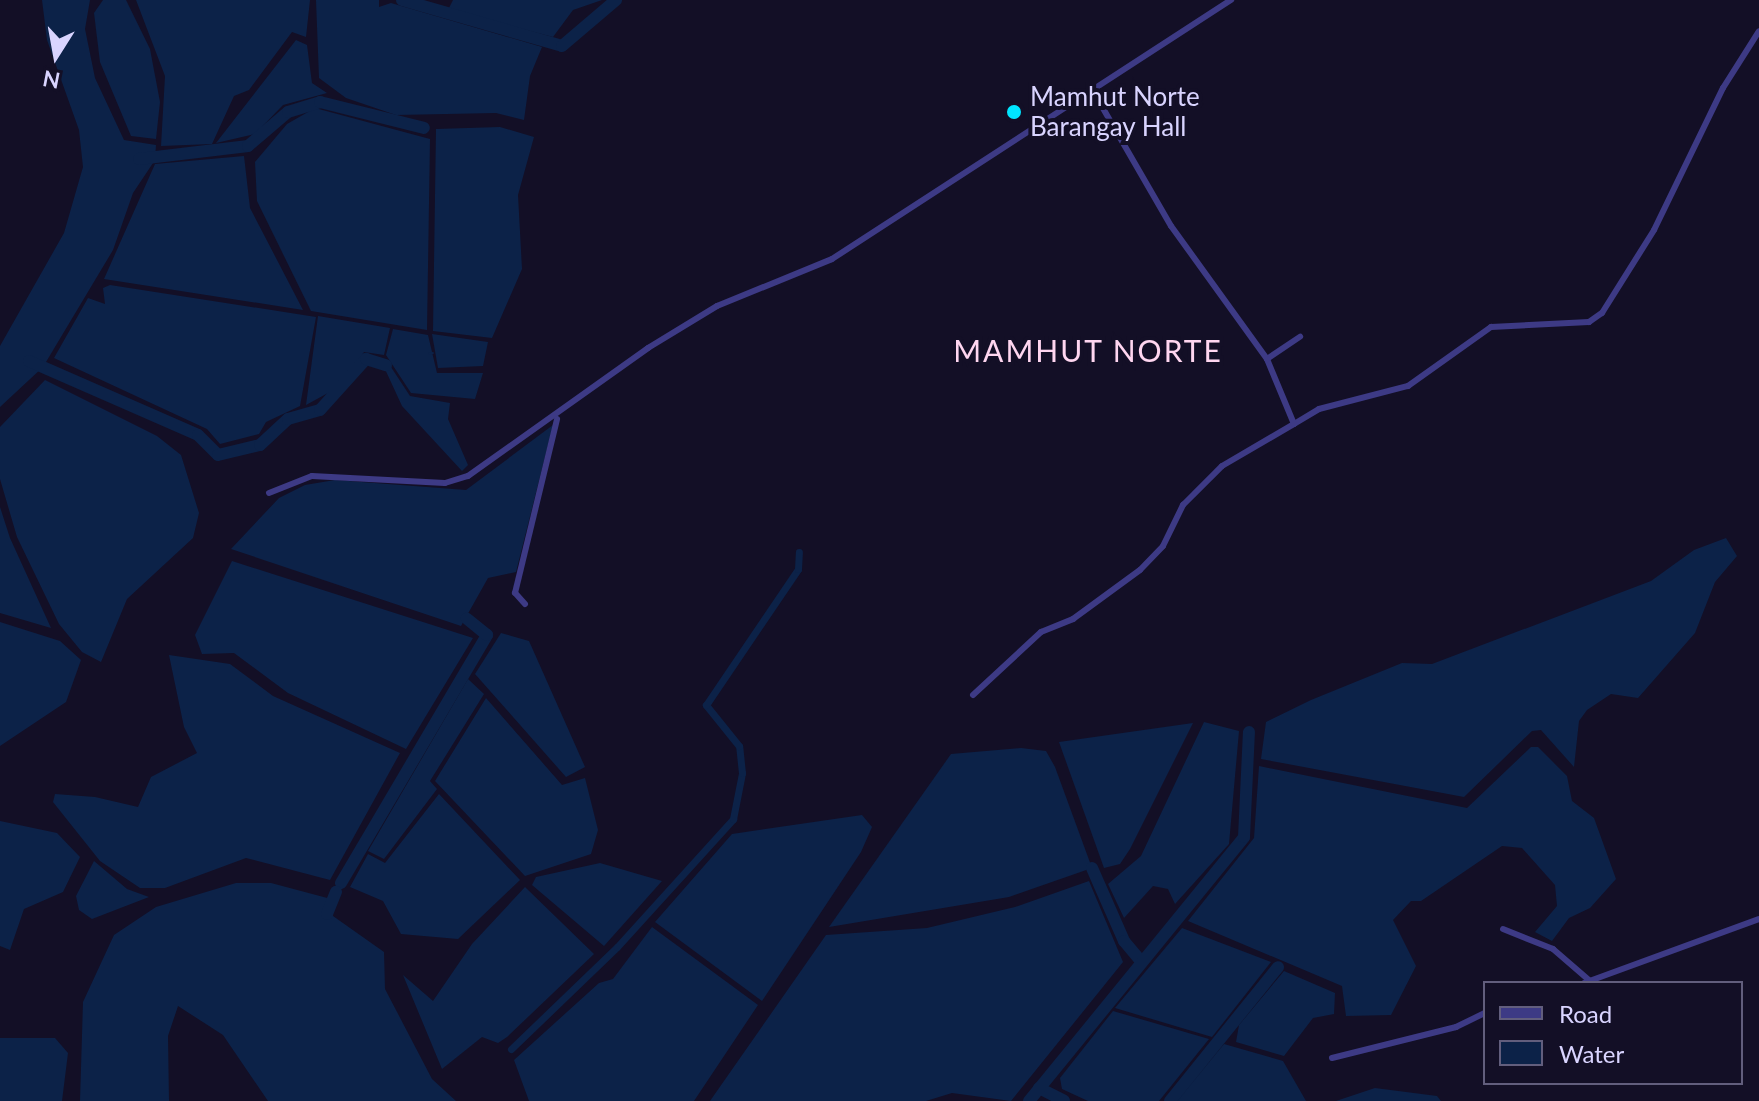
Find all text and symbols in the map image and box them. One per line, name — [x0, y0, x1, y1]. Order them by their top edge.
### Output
north arrow — [16, 16, 96, 96]
text: N — [40, 65, 62, 95]
place label: Mamhut Norte Barangay Hall — [1030, 81, 1200, 142]
marker: Mamhut Norte Barangay Hall — [1005, 103, 1023, 121]
district label: MAMHUT NORTE — [953, 332, 1223, 368]
legend — [1483, 981, 1743, 1085]
text: Road — [1559, 999, 1612, 1028]
text: Water — [1559, 1039, 1624, 1068]

